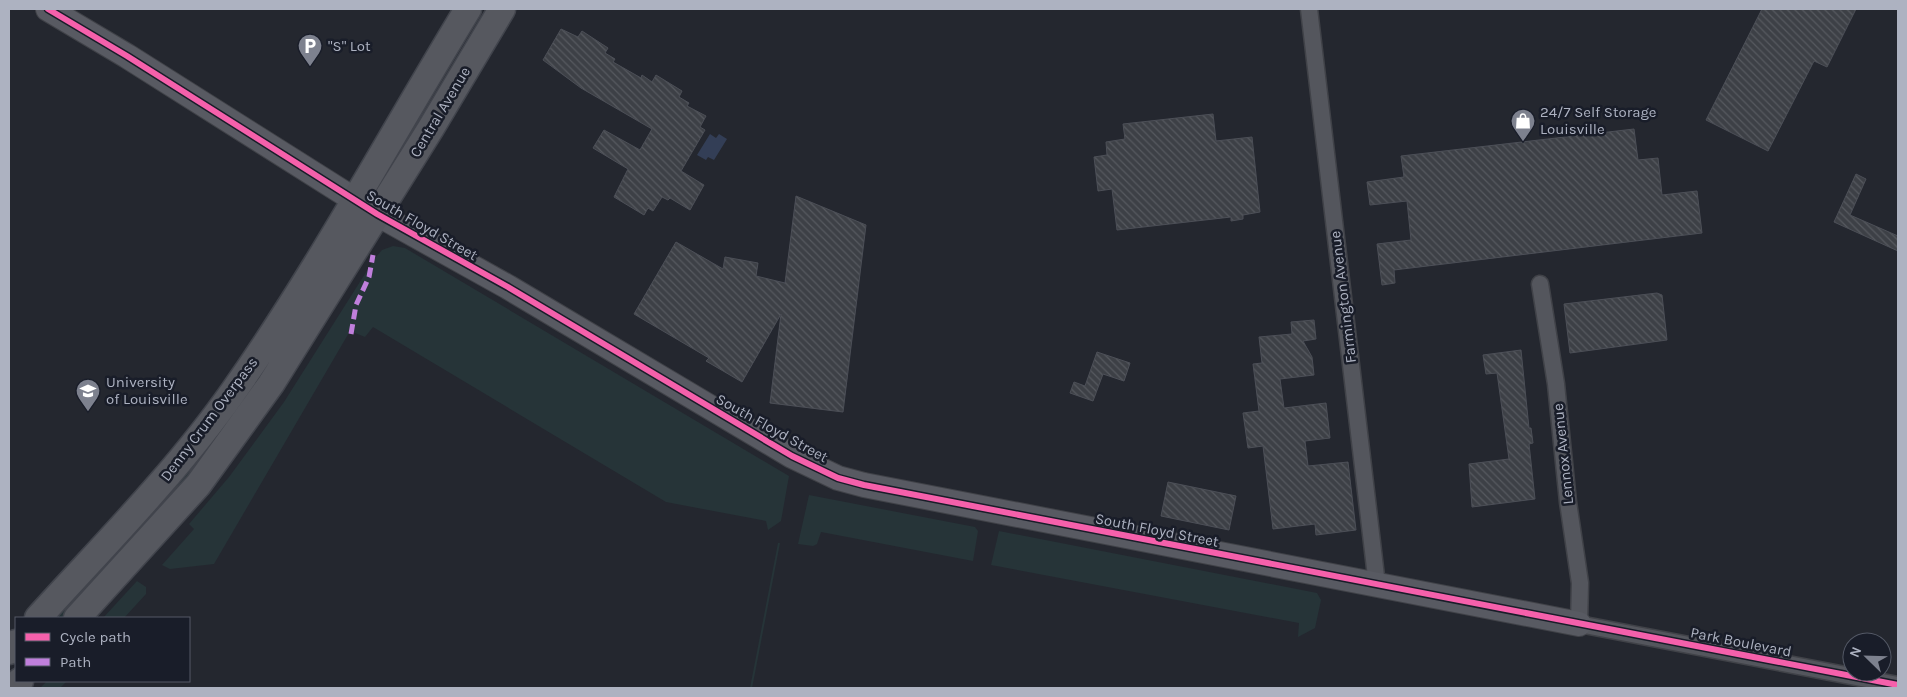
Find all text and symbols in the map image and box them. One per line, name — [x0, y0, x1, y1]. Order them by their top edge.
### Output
parking icon: "S" Lot — [297, 33, 323, 67]
place label: "S" Lot — [328, 37, 371, 55]
street label: Central Avenue — [406, 63, 474, 161]
place label: 24/7 Self Storage Louisville — [1540, 103, 1657, 138]
shop icon: 24/7 Self Storage Louisville — [1510, 108, 1536, 142]
street label: South Floyd Street — [363, 186, 481, 264]
street label: Farmington Avenue — [1326, 230, 1360, 364]
street label: Denny Crum Overpass — [156, 353, 262, 485]
place label: University of Louisville — [106, 373, 188, 408]
school or university icon: University of Louisville — [75, 378, 101, 412]
street label: South Floyd Street — [713, 390, 832, 466]
street label: Lennox Avenue — [1549, 403, 1577, 505]
street label: South Floyd Street — [1094, 509, 1221, 551]
legend — [15, 617, 190, 682]
street label: Park Boulevard — [1689, 623, 1793, 661]
text: Cycle path — [60, 628, 131, 646]
north arrow — [1842, 632, 1892, 682]
text: N — [1846, 644, 1865, 660]
text: Path — [60, 653, 91, 671]

